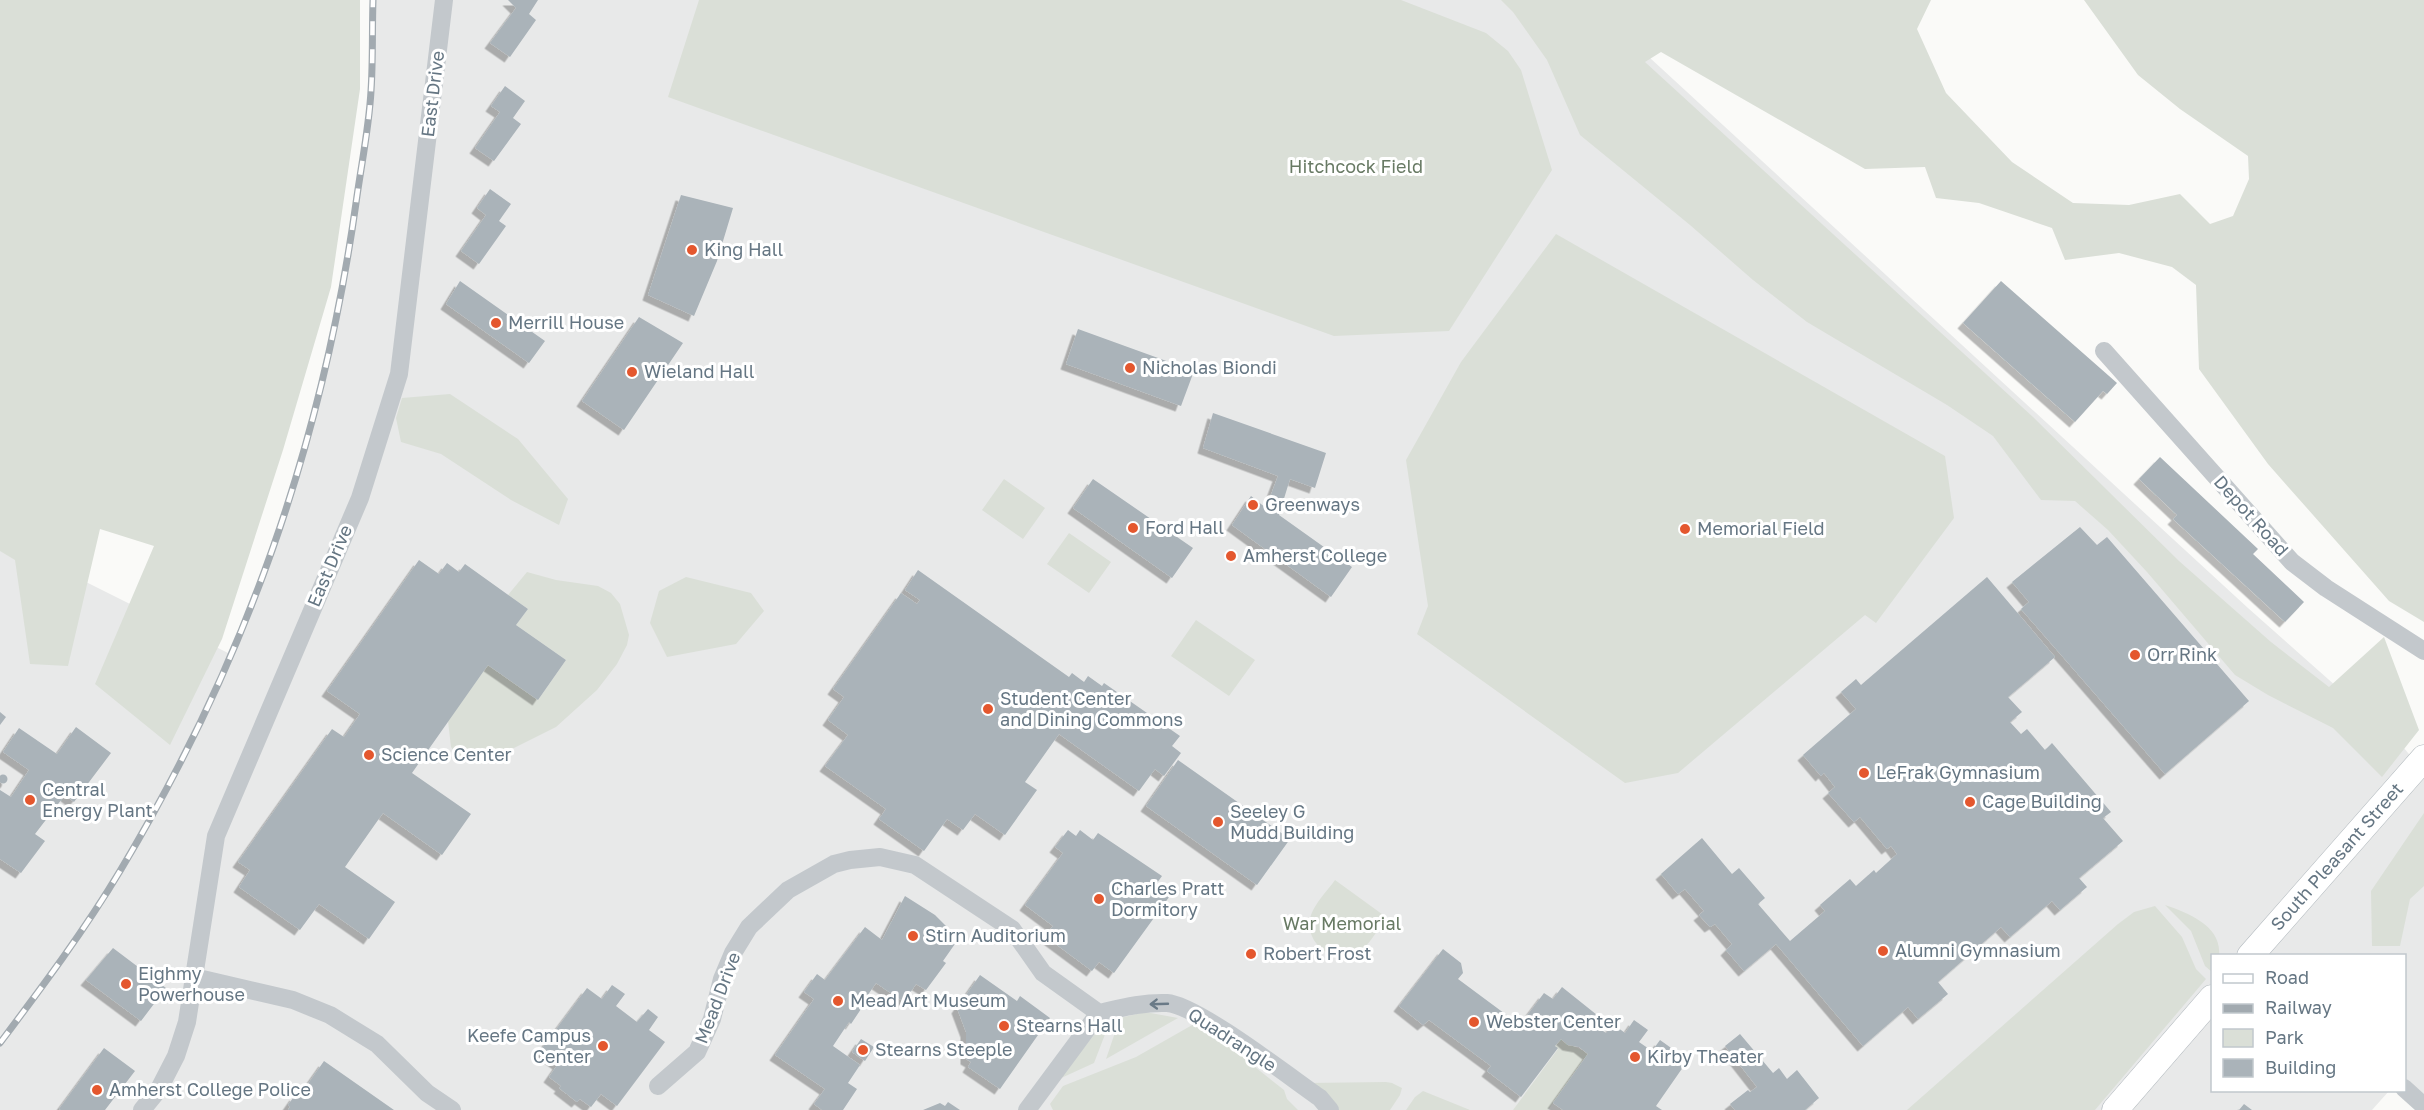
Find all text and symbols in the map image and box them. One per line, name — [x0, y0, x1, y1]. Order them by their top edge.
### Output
street label: East Drive — [416, 49, 448, 138]
park label: Hitchcock Field — [1289, 155, 1423, 177]
place label: King Hall — [704, 238, 783, 260]
marker: King Hall — [685, 243, 699, 257]
place label: Merrill House — [508, 311, 624, 333]
marker: Merrill House — [489, 316, 503, 330]
place label: Nicholas Biondi — [1142, 356, 1277, 378]
place label: Wieland Hall — [644, 360, 755, 382]
marker: Nicholas Biondi — [1123, 361, 1137, 375]
marker: Wieland Hall — [625, 365, 639, 379]
street label: Depot Road — [2210, 471, 2294, 560]
place label: Greenways — [1265, 493, 1360, 515]
marker: Greenways — [1246, 498, 1260, 512]
place label: Ford Hall — [1145, 516, 1224, 538]
place label: Memorial Field — [1697, 517, 1825, 539]
street label: East Drive — [302, 521, 356, 610]
marker: Ford Hall — [1126, 521, 1140, 535]
marker: Memorial Field — [1678, 522, 1692, 536]
place label: Amherst College — [1243, 544, 1387, 566]
marker: Amherst College — [1224, 549, 1238, 563]
place label: Orr Rink — [2147, 643, 2217, 665]
marker: Orr Rink — [2128, 648, 2142, 662]
place label: Student Center and Dining Commons — [1000, 687, 1183, 730]
marker: Student Center and Dining Commons — [981, 702, 995, 716]
place label: Science Center — [381, 743, 512, 765]
marker: Science Center — [362, 748, 376, 762]
place label: LeFrak Gymnasium — [1876, 761, 2040, 783]
marker: LeFrak Gymnasium — [1857, 766, 1871, 780]
place label: Central Energy Plant — [42, 778, 153, 821]
street label: South Pleasant Street — [2266, 778, 2407, 935]
place label: Cage Building — [1982, 790, 2102, 812]
marker: Central Energy Plant — [23, 793, 37, 807]
marker: Cage Building — [1963, 795, 1977, 809]
place label: Seeley G Mudd Building — [1230, 800, 1354, 843]
marker: Seeley G Mudd Building — [1211, 815, 1225, 829]
place label: Charles Pratt Dormitory — [1111, 877, 1224, 920]
marker: Charles Pratt Dormitory — [1092, 892, 1106, 906]
park label: War Memorial — [1283, 912, 1402, 934]
place label: Stirn Auditorium — [925, 924, 1066, 946]
marker: Stirn Auditorium — [906, 929, 920, 943]
place label: Alumni Gymnasium — [1895, 939, 2061, 961]
place label: Robert Frost — [1263, 942, 1372, 964]
marker: Alumni Gymnasium — [1876, 944, 1890, 958]
marker: Robert Frost — [1244, 947, 1258, 961]
street label: Mead Drive — [690, 949, 745, 1047]
legend — [2211, 954, 2406, 1092]
place label: Eighmy Powerhouse — [138, 962, 245, 1005]
text: Road — [2265, 966, 2309, 988]
marker: Eighmy Powerhouse — [119, 977, 133, 991]
place label: Mead Art Museum — [850, 989, 1006, 1011]
marker: Mead Art Museum — [831, 994, 845, 1008]
text: Railway — [2265, 996, 2332, 1018]
one-way arrow — [1149, 998, 1169, 1009]
street label: Quadrangle — [1184, 1003, 1281, 1076]
place label: Webster Center — [1486, 1010, 1621, 1032]
place label: Stearns Hall — [1016, 1014, 1123, 1036]
marker: Webster Center — [1467, 1015, 1481, 1029]
marker: Stearns Hall — [997, 1019, 1011, 1033]
place label: Keefe Campus Center — [467, 1024, 591, 1067]
text: Park — [2265, 1026, 2304, 1048]
place label: Stearns Steeple — [875, 1038, 1012, 1060]
marker: Keefe Campus Center — [596, 1039, 610, 1053]
marker: Stearns Steeple — [856, 1043, 870, 1057]
place label: Kirby Theater — [1647, 1045, 1764, 1067]
marker: Kirby Theater — [1628, 1050, 1642, 1064]
text: Building — [2265, 1056, 2336, 1078]
place label: Amherst College Police — [109, 1078, 311, 1100]
marker: Amherst College Police — [90, 1083, 104, 1097]

